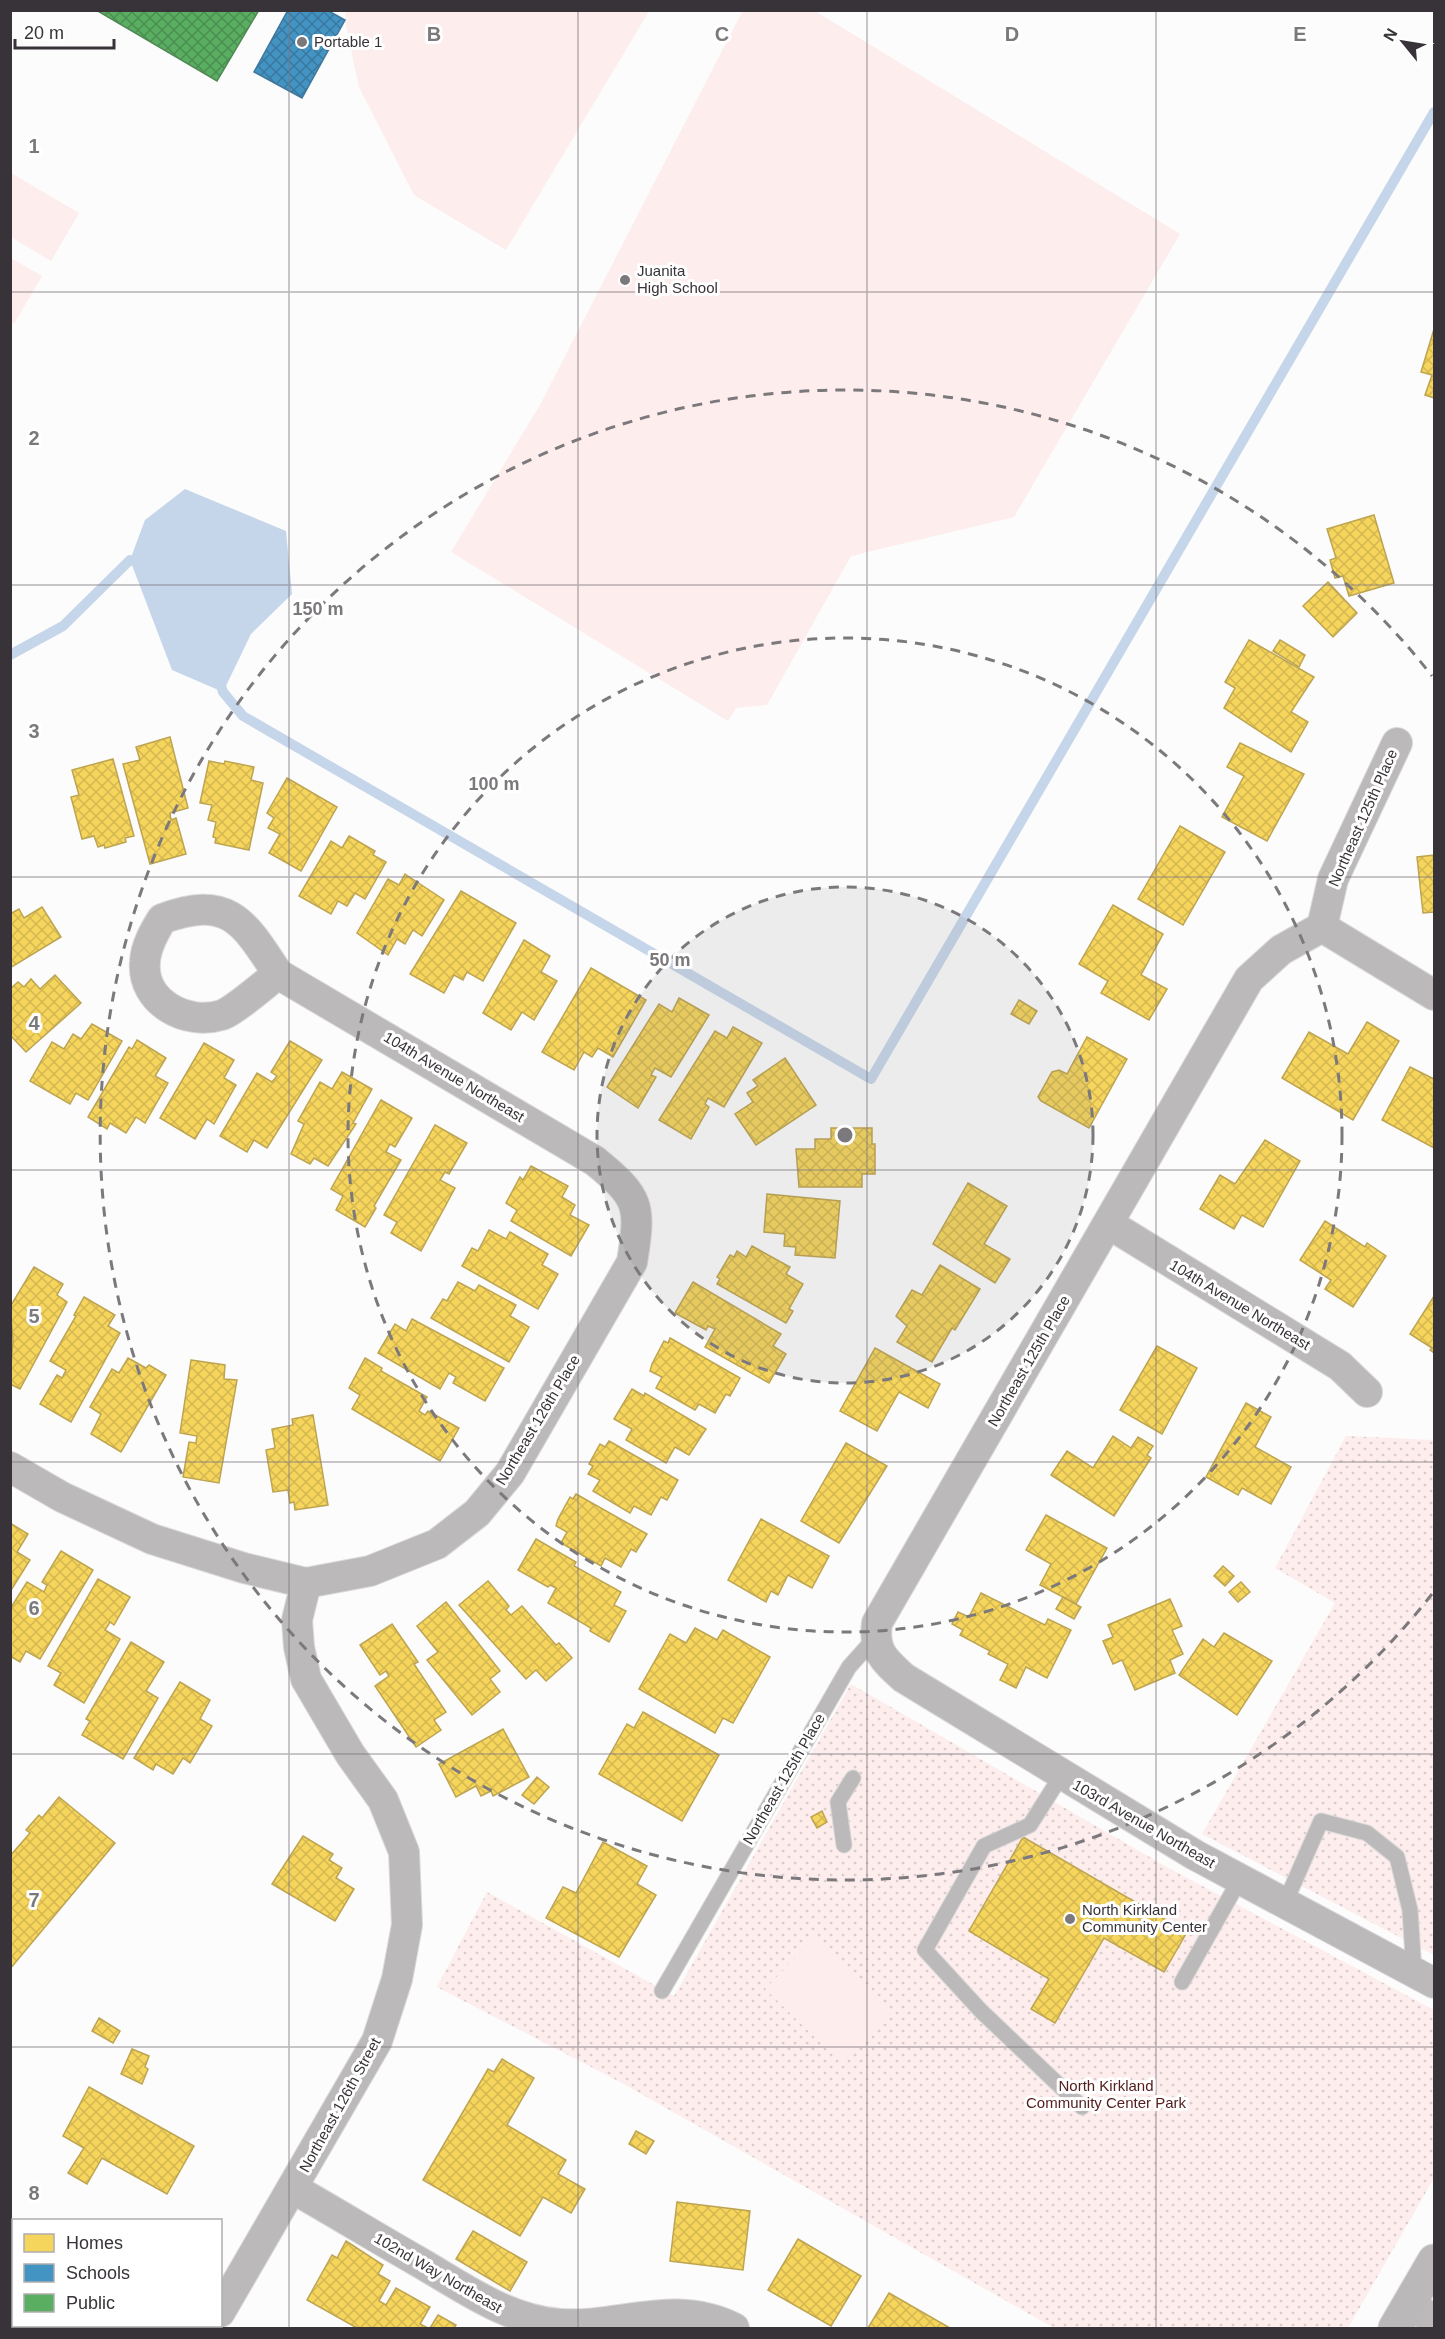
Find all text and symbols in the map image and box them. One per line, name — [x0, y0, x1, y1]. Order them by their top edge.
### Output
scale bar — [15, 12, 114, 50]
north arrow — [1373, 12, 1433, 72]
text: 20 m — [24, 23, 64, 43]
text: B — [427, 23, 441, 45]
text: C — [715, 23, 729, 45]
text: D — [1005, 23, 1019, 45]
text: E — [1293, 23, 1307, 45]
text: N — [1380, 25, 1401, 44]
place label: Portable 1 — [314, 33, 382, 50]
marker: Portable 1 — [295, 35, 309, 49]
text: 1 — [28, 135, 40, 157]
place label: Juanita High School — [637, 262, 718, 296]
marker: Juanita High School — [618, 273, 632, 287]
text: 2 — [28, 427, 40, 449]
text: 150 m — [292, 599, 344, 619]
text: 3 — [28, 720, 40, 742]
street label: Northeast 125th Place — [1325, 747, 1400, 889]
text: 100 m — [468, 774, 520, 794]
text: 50 m — [649, 950, 691, 970]
text: 4 — [28, 1012, 40, 1034]
street label: 104th Avenue Northeast — [381, 1028, 528, 1126]
centre of rings — [835, 1125, 855, 1145]
street label: 104th Avenue Northeast — [1167, 1256, 1314, 1354]
street label: Northeast 125th Place — [984, 1292, 1073, 1429]
text: 5 — [28, 1305, 40, 1327]
street label: Northeast 126th Place — [492, 1352, 583, 1488]
text: 6 — [28, 1597, 40, 1619]
street label: Northeast 125th Place — [739, 1710, 828, 1847]
street label: 103rd Avenue Northeast — [1070, 1776, 1219, 1872]
text: 7 — [28, 1889, 40, 1911]
place label: North Kirkland Community Center — [1082, 1901, 1207, 1935]
marker: North Kirkland Community Center — [1063, 1912, 1077, 1926]
street label: Northeast 126th Street — [296, 2034, 384, 2175]
park label: North Kirkland Community Center Park — [1026, 2077, 1187, 2111]
text: 8 — [28, 2182, 40, 2204]
legend — [12, 2219, 222, 2327]
street label: 102nd Way Northeast — [371, 2229, 506, 2316]
text: Homes — [66, 2233, 123, 2253]
text: Schools — [66, 2263, 130, 2283]
text: Public — [66, 2293, 115, 2313]

